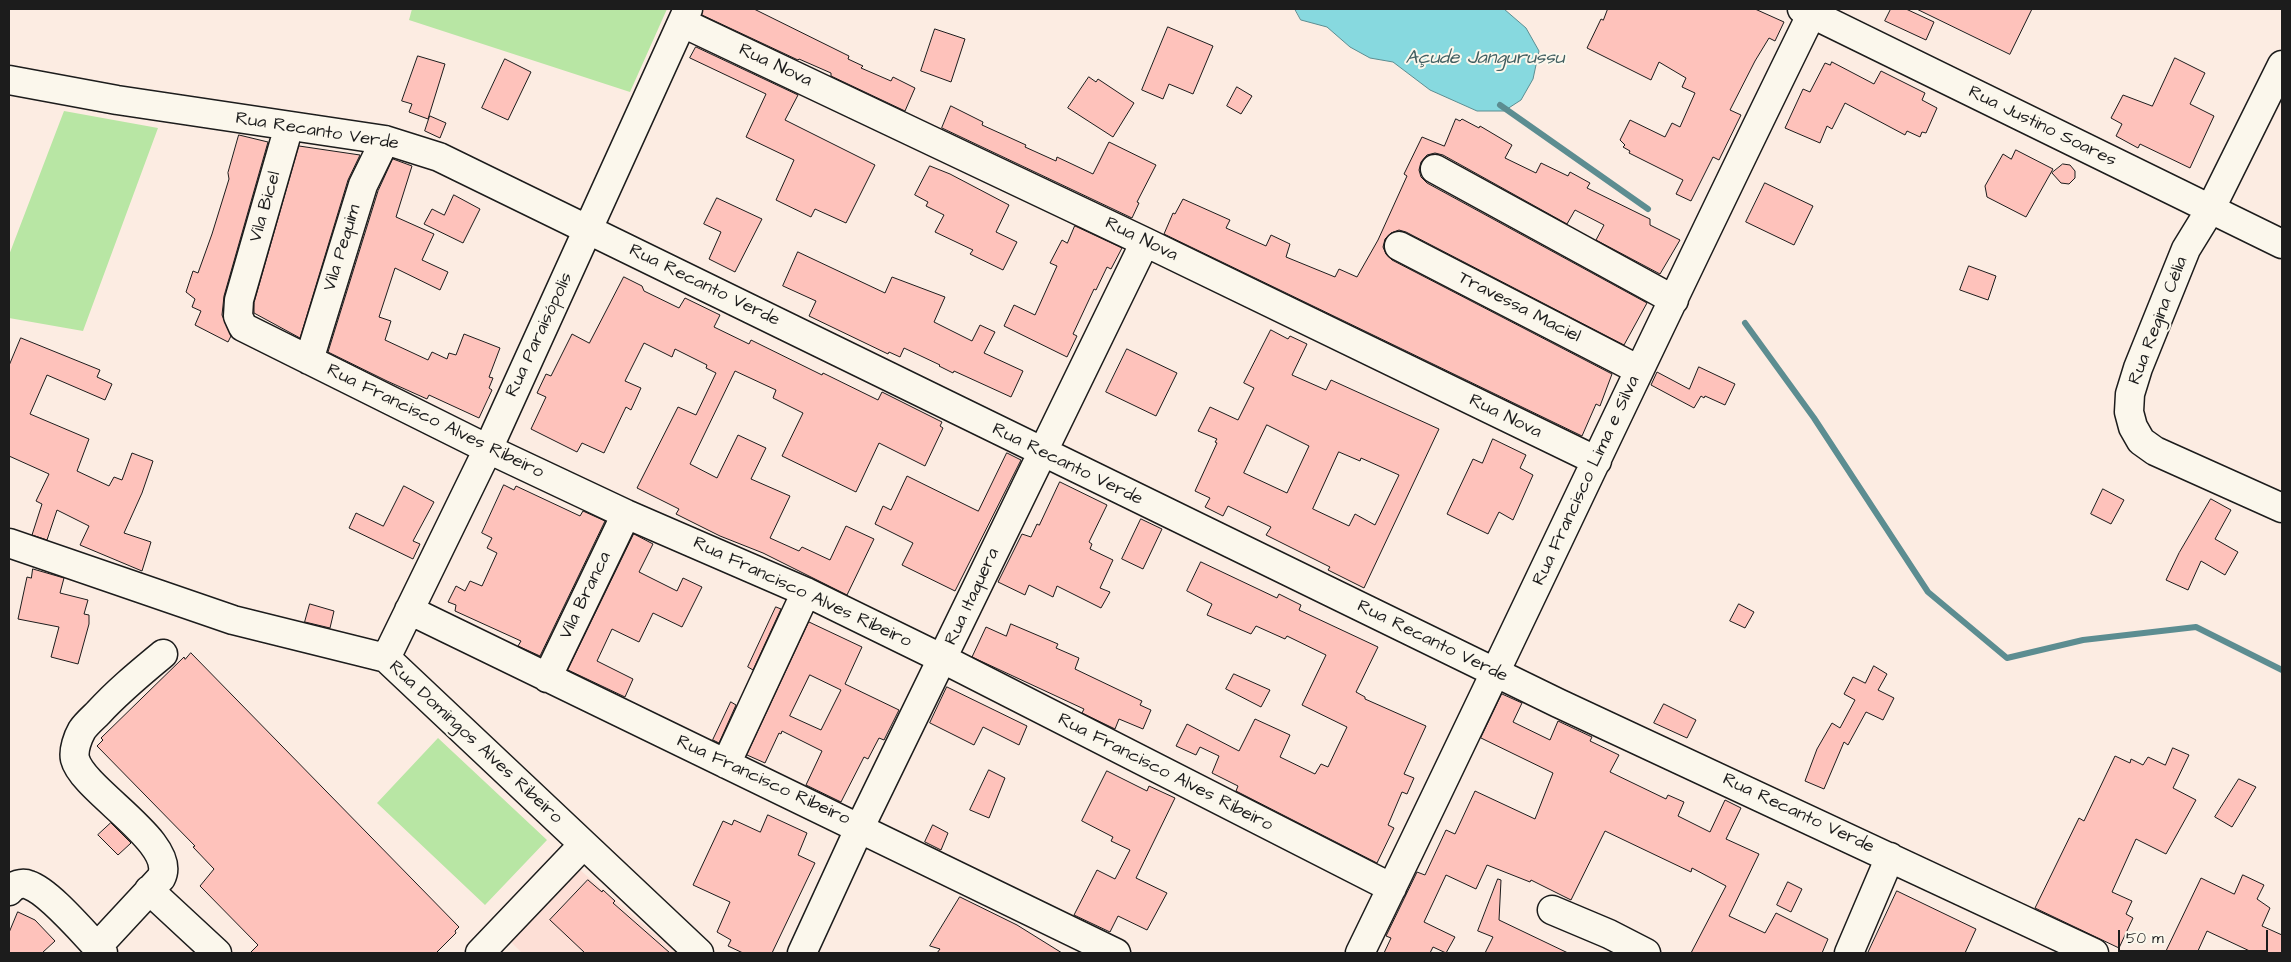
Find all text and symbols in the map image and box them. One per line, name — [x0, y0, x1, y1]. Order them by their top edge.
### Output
street label: Rua Nova — [735, 40, 815, 92]
water label: Açude Jangurussu — [1406, 48, 1564, 70]
street label: Rua Justino Soares — [1964, 82, 2120, 172]
street label: Rua Recanto Verde — [234, 108, 400, 156]
street label: Vila Bicel — [246, 169, 286, 245]
street label: Vila Pequim — [320, 202, 366, 294]
street label: Rua Nova — [1101, 213, 1181, 267]
street label: Rua Recanto Verde — [625, 240, 783, 332]
street label: Rua Regina Célia — [2125, 254, 2193, 388]
street label: Travessa Maciel — [1454, 268, 1584, 348]
street label: Rua Paraisópolis — [502, 269, 578, 401]
street label: Rua Francisco Alves Ribeiro — [323, 360, 547, 484]
street label: Rua Francisco Lima e Silva — [1529, 373, 1645, 589]
street label: Rua Nova — [1465, 390, 1545, 444]
street label: Rua Recanto Verde — [988, 419, 1146, 511]
street label: Rua Francisco Alves Ribeiro — [689, 533, 915, 653]
street label: Rua Itaquera — [941, 545, 1005, 649]
street label: Vila Branca — [556, 549, 616, 643]
street label: Rua Recanto Verde — [1353, 596, 1511, 688]
street label: Rua Domingos Alves Ribeiro — [384, 657, 566, 829]
street label: Rua Francisco Alves Ribeiro — [1054, 709, 1276, 837]
street label: Rua Francisco Ribeiro — [673, 731, 853, 831]
street label: Rua Recanto Verde — [1719, 769, 1877, 859]
scale bar — [2121, 920, 2271, 952]
text: 50 m — [2126, 928, 2164, 949]

